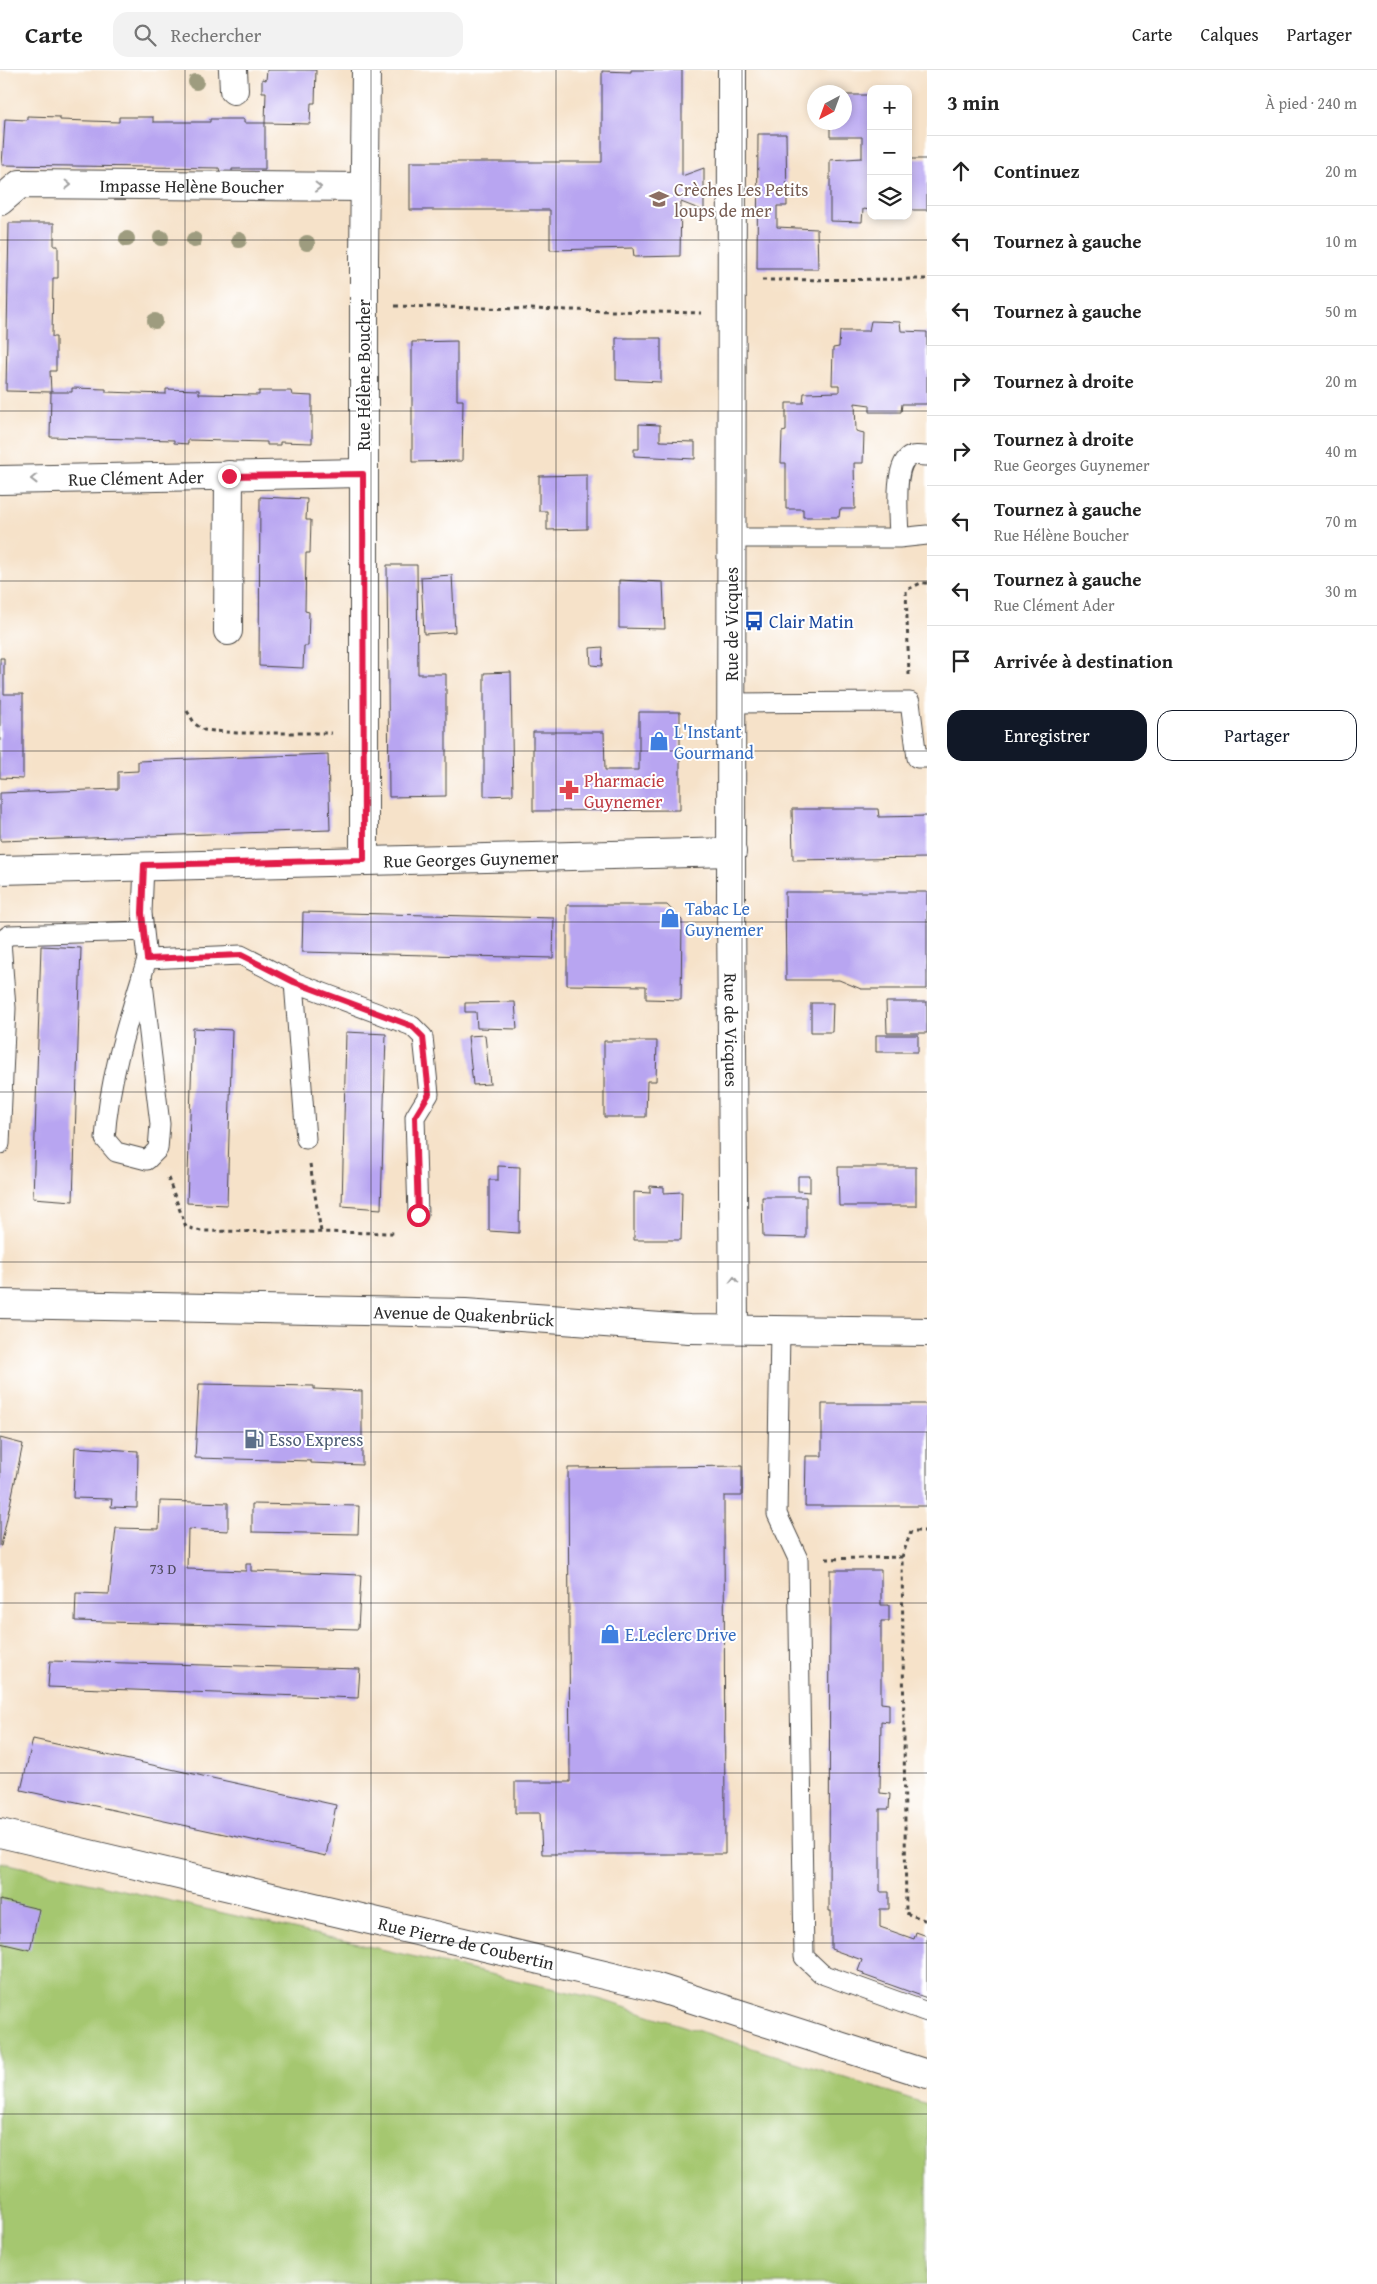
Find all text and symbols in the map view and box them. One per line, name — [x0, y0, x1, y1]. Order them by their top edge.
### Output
search box — [113, 12, 463, 57]
text: Carte — [25, 17, 83, 52]
icon: search — [131, 21, 159, 49]
text: Rechercher — [171, 21, 261, 49]
text: Carte — [1132, 21, 1173, 48]
text: Calques — [1201, 21, 1259, 48]
text: Partager — [1287, 21, 1352, 48]
north arrow — [807, 85, 852, 130]
map controls — [867, 85, 912, 220]
button: + — [867, 85, 912, 130]
text: 3 min — [947, 87, 999, 118]
text: À pied · 240 m — [1265, 91, 1357, 115]
button: − — [867, 130, 912, 175]
icon: ahead — [947, 157, 975, 185]
text: Continuez — [994, 157, 1080, 185]
text: 20 m — [1325, 159, 1357, 183]
street label: Impasse Helène Boucher — [99, 171, 285, 200]
button: layers — [867, 175, 912, 220]
place label: Crèches Les Petits loups de mer — [674, 176, 808, 224]
one-way arrow — [65, 180, 73, 190]
one-way arrow — [315, 182, 323, 192]
school or university icon: Crèches Les Petits loups de mer — [648, 188, 670, 210]
icon: left — [947, 227, 975, 255]
text: Tournez à gauche — [994, 227, 1142, 255]
text: 10 m — [1325, 229, 1357, 253]
icon: left — [947, 297, 975, 325]
text: Tournez à gauche — [994, 297, 1142, 325]
street label: Rue Hélène Boucher — [350, 299, 377, 451]
text: 50 m — [1325, 299, 1357, 323]
icon: right — [947, 367, 975, 395]
text: Tournez à droite — [994, 367, 1134, 395]
text: 20 m — [1325, 369, 1357, 393]
text: Tournez à droite — [994, 425, 1134, 453]
icon: right — [947, 437, 975, 465]
text: 40 m — [1325, 439, 1357, 463]
text: Rue Georges Guynemer — [994, 453, 1150, 477]
street label: Rue Clément Ader — [68, 463, 205, 492]
route end — [218, 465, 241, 488]
one-way arrow — [30, 474, 38, 484]
text: Tournez à gauche — [994, 495, 1142, 523]
icon: left — [947, 507, 975, 535]
text: 70 m — [1325, 509, 1357, 533]
text: Rue Hélène Boucher — [994, 523, 1129, 547]
text: Tournez à gauche — [994, 565, 1142, 593]
street label: Rue de Vicques — [718, 567, 745, 681]
icon: left — [947, 577, 975, 605]
text: 30 m — [1325, 579, 1357, 603]
text: Rue Clément Ader — [994, 593, 1115, 617]
place label: Clair Matin — [769, 608, 854, 635]
bus stop icon: Clair Matin — [743, 610, 765, 632]
icon: arrive — [947, 647, 975, 675]
text: Arrivée à destination — [994, 647, 1173, 675]
button: Enregistrer — [947, 710, 1147, 761]
button: Partager — [1157, 710, 1357, 761]
place label: L'Instant Gourmand — [674, 718, 754, 766]
shop icon: L'Instant Gourmand — [648, 730, 670, 752]
place label: Pharmacie Guynemer — [584, 767, 664, 815]
pharmacy icon: Pharmacie Guynemer — [558, 779, 580, 801]
street label: Rue Georges Guynemer — [383, 843, 559, 874]
place label: Tabac Le Guynemer — [685, 895, 764, 943]
shop icon: Tabac Le Guynemer — [659, 907, 681, 929]
street label: Rue de Vicques — [718, 973, 746, 1087]
route start — [407, 1204, 430, 1227]
one-way arrow — [729, 1276, 739, 1284]
street label: Avenue de Quakenbrück — [373, 1298, 556, 1333]
place label: Esso Express — [269, 1426, 363, 1453]
fuel station icon: Esso Express — [243, 1428, 265, 1450]
house number: 73 D — [150, 1558, 176, 1579]
place label: E.Leclerc Drive — [625, 1621, 736, 1648]
shop icon: E.Leclerc Drive — [599, 1623, 621, 1645]
street label: Rue Pierre de Coubertin — [375, 1909, 557, 1976]

